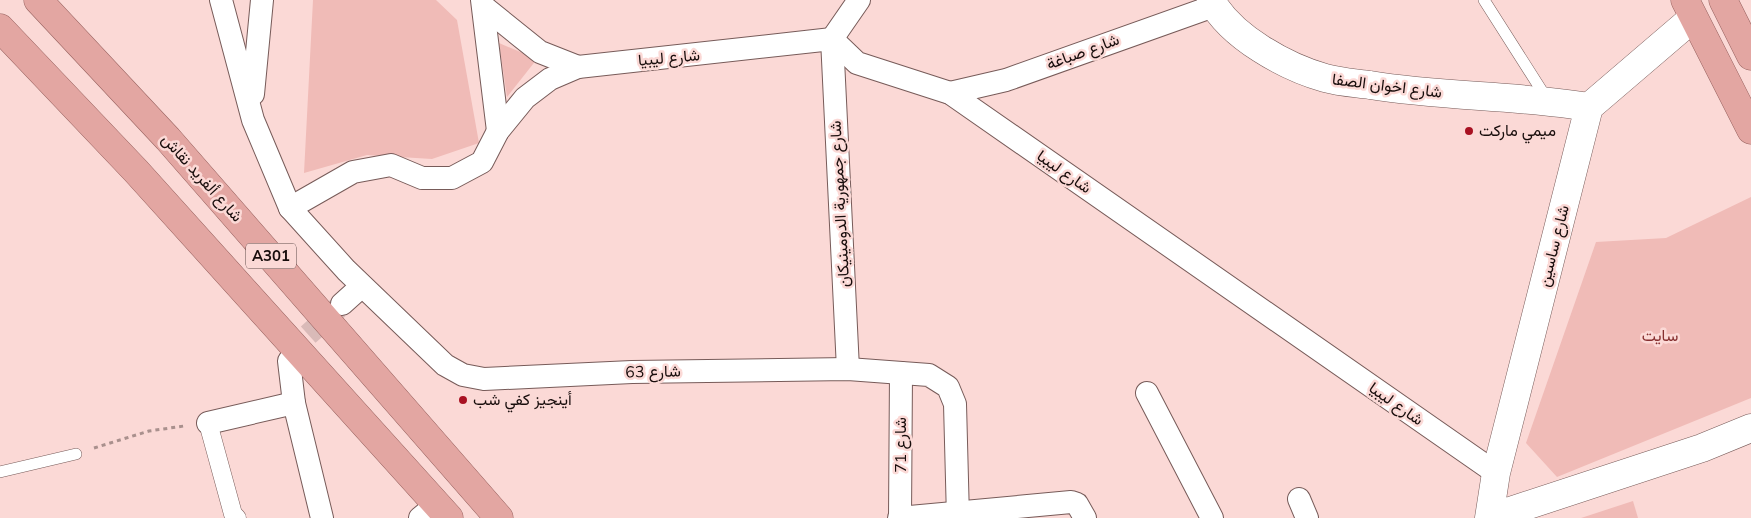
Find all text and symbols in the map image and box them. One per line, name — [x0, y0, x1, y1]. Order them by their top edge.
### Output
street label: شارع صباغة — [1044, 29, 1122, 75]
street label: شارع ليبيا — [637, 44, 701, 72]
street label: شارع اخوان الصفا — [1331, 68, 1443, 104]
street label: شارع جمهورية الدومينيكان — [825, 120, 855, 288]
place label: ميمي ماركت — [1479, 120, 1556, 144]
marker: ميمي ماركت — [1463, 125, 1475, 137]
street label: شارع ألفريد نقاش — [156, 129, 248, 227]
street label: شارع ليبيا — [1032, 145, 1096, 199]
street label: شارع ساسين — [1533, 203, 1575, 289]
road number: A301 — [246, 244, 296, 268]
park label: سايت — [1642, 325, 1678, 347]
street label: شارع 63 — [625, 361, 681, 383]
street label: شارع ليبيا — [1364, 377, 1428, 431]
place label: أينجيز كفي شب — [473, 389, 572, 413]
marker: أينجيز كفي شب — [457, 394, 469, 406]
street label: شارع 71 — [890, 417, 912, 473]

